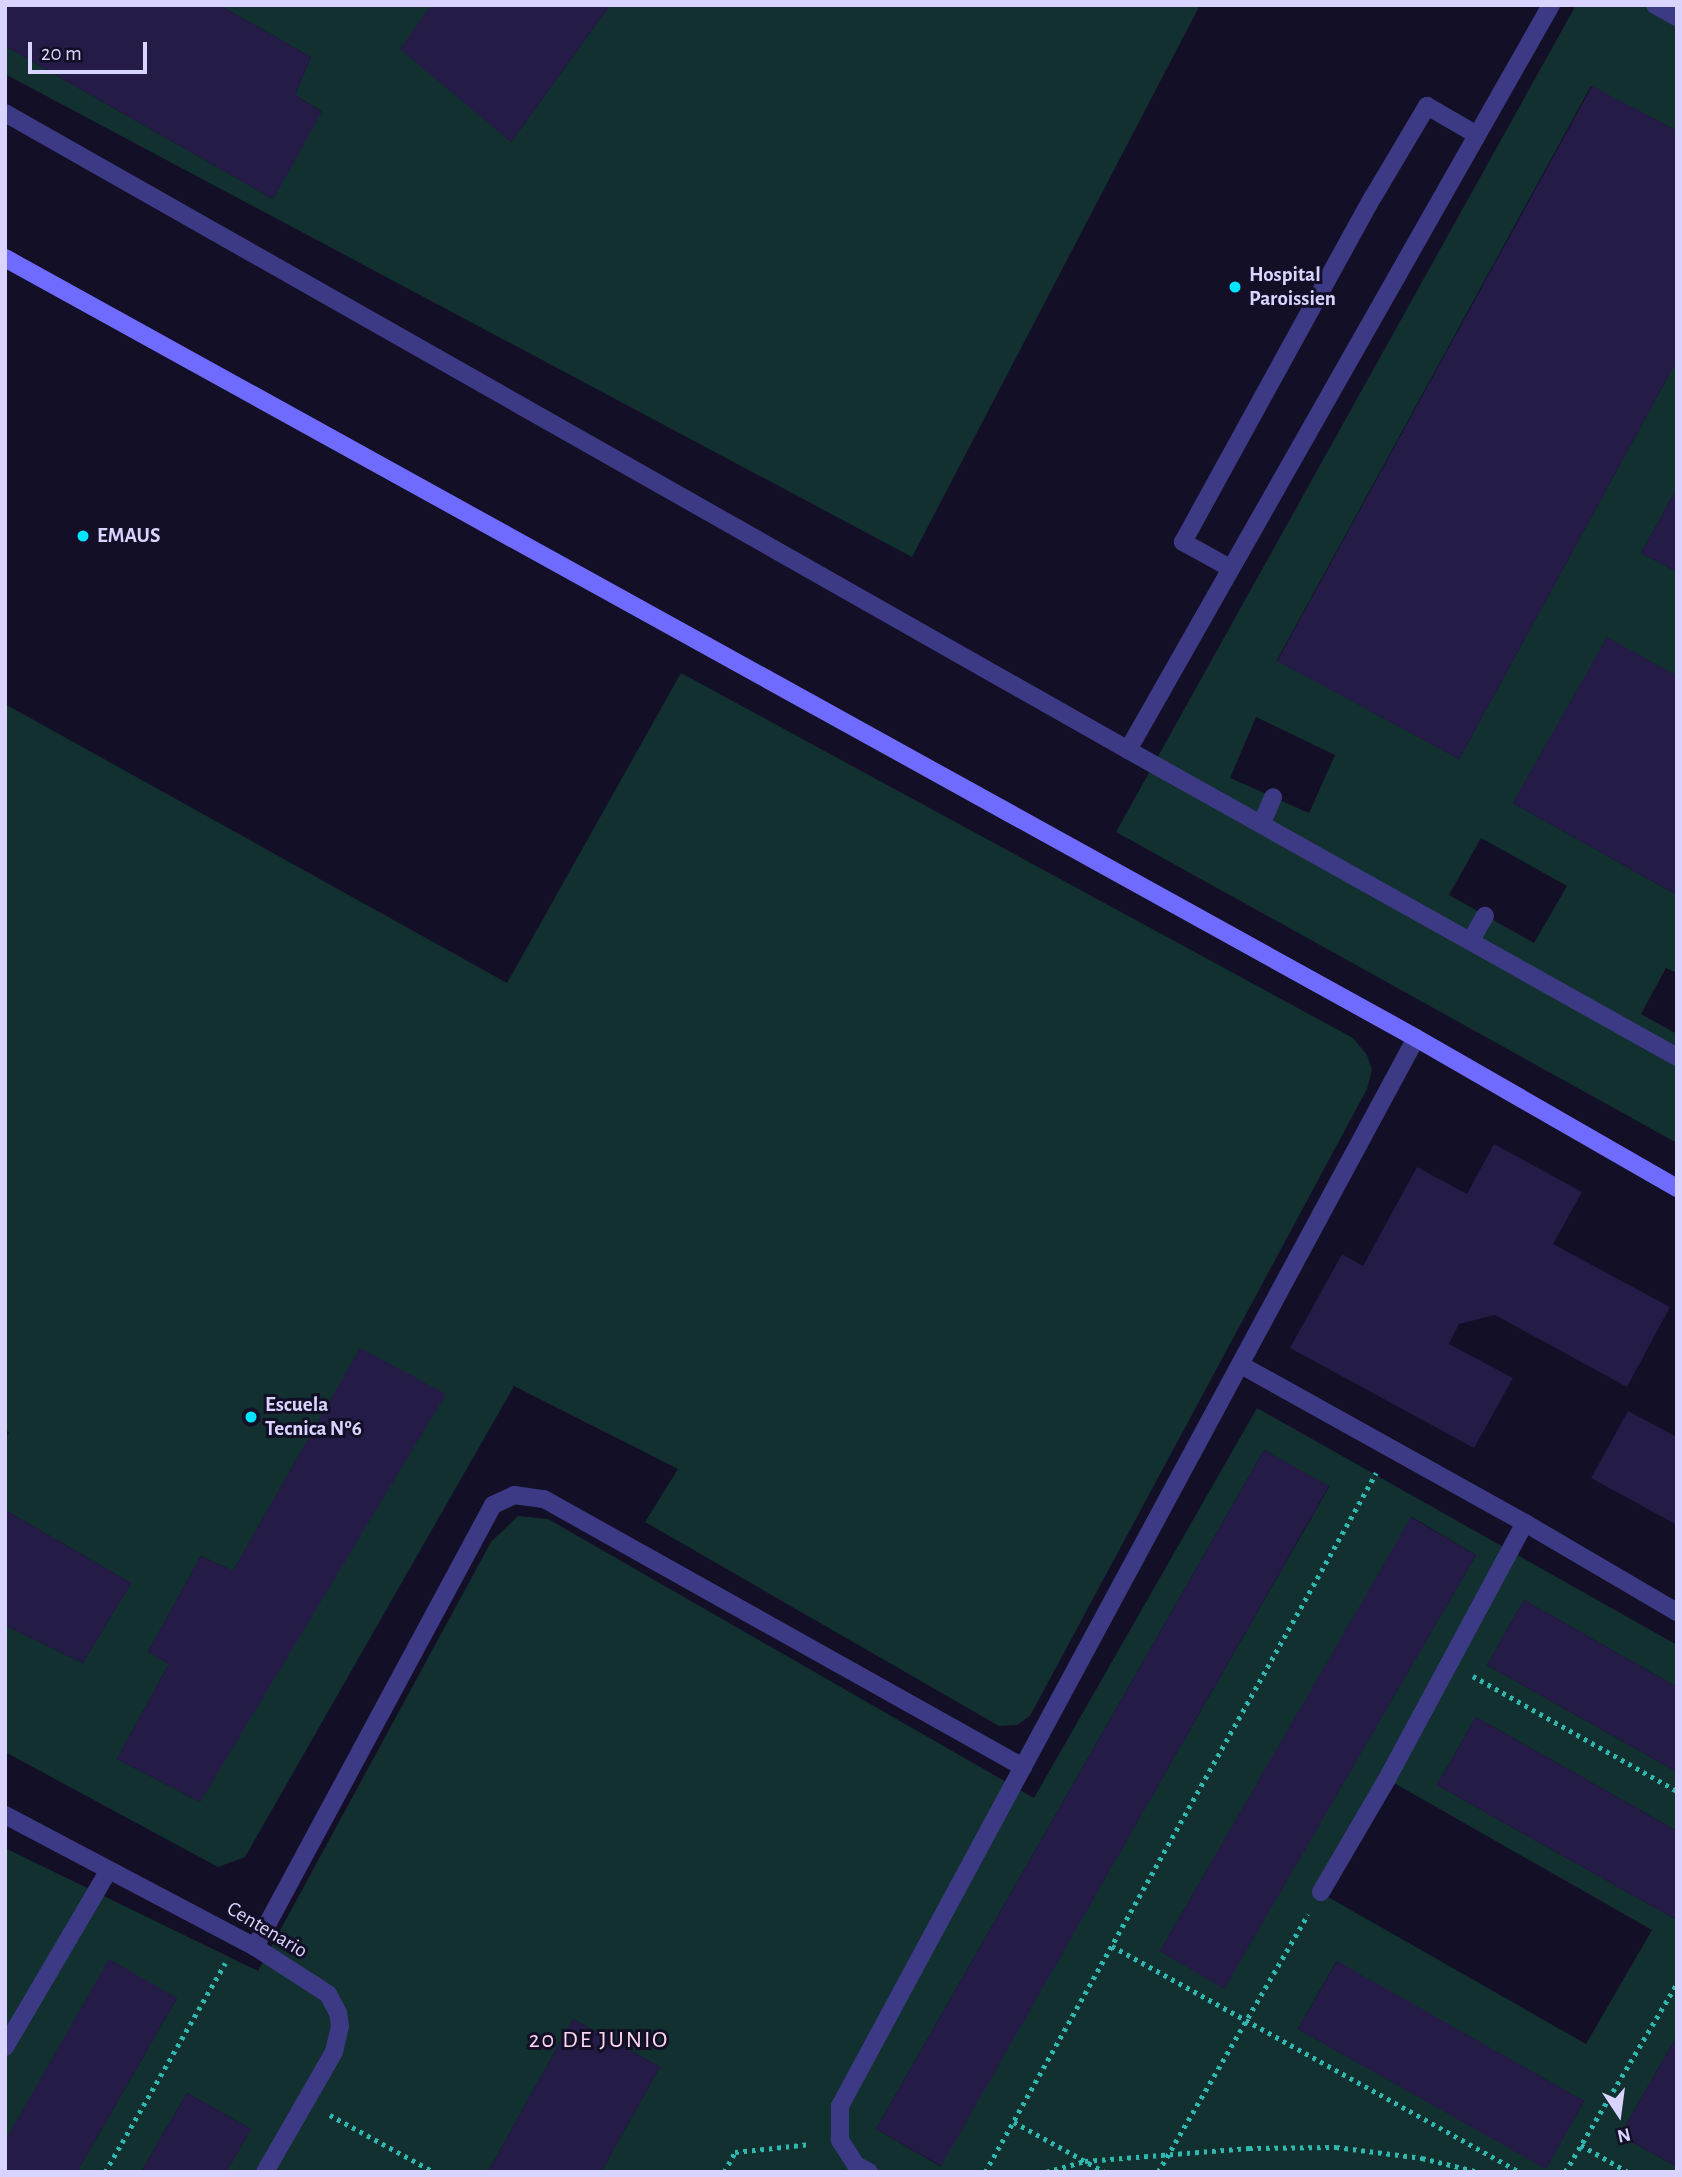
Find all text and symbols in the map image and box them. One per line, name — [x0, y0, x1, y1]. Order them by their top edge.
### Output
scale bar — [32, 28, 150, 72]
text: 20 m — [41, 43, 82, 64]
place label: Hospital Paroissien — [1249, 262, 1336, 312]
marker: Hospital Paroissien — [1227, 279, 1243, 295]
place label: EMAUS — [97, 523, 160, 549]
marker: EMAUS — [75, 528, 91, 544]
place label: Escuela Tecnica Nº6 — [265, 1392, 362, 1442]
marker: Escuela Tecnica Nº6 — [243, 1409, 259, 1425]
street label: Centenario — [222, 1896, 312, 1964]
district label: 20 DE JUNIO — [530, 2027, 668, 2055]
north arrow — [1584, 2079, 1654, 2149]
text: N — [1615, 2124, 1632, 2146]

